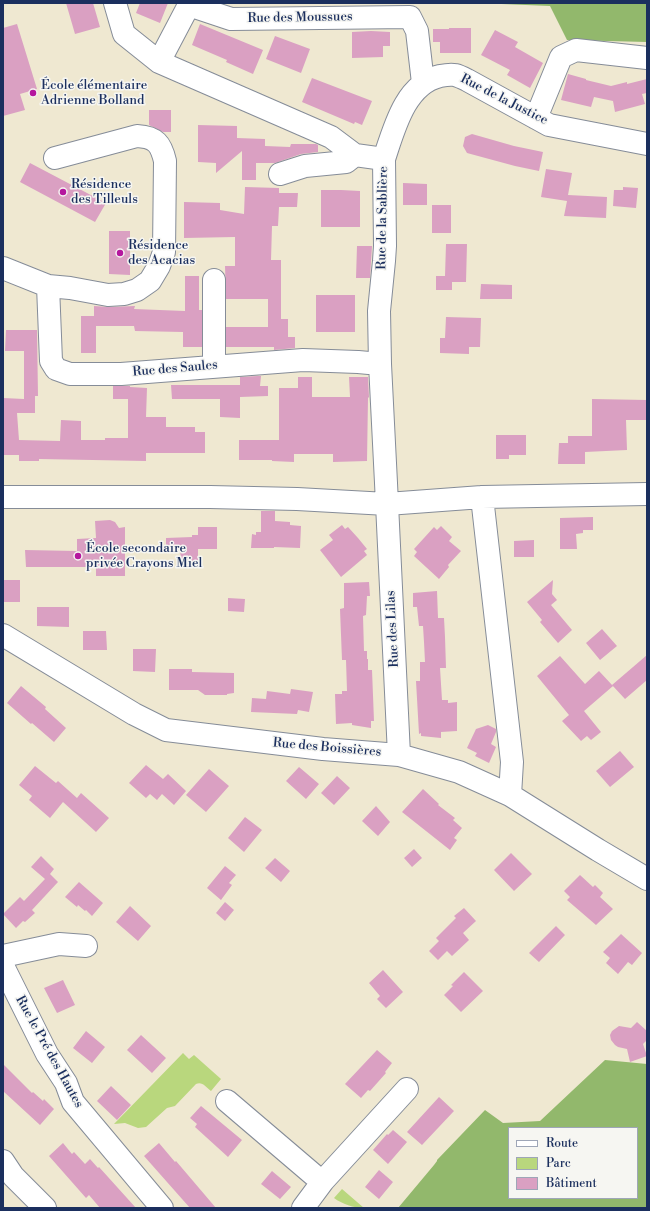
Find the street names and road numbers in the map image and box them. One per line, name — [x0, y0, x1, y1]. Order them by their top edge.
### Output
street label: Rue des Moussues — [247, 9, 353, 27]
street label: Rue de la Justice — [458, 71, 550, 129]
street label: Rue de la Sablière — [374, 166, 392, 270]
street label: Rue des Saules — [132, 358, 218, 380]
street label: Rue des Lilas — [383, 590, 403, 668]
street label: Rue des Boissières — [272, 735, 382, 761]
street label: Rue le Pré des Hautes — [12, 993, 86, 1111]

